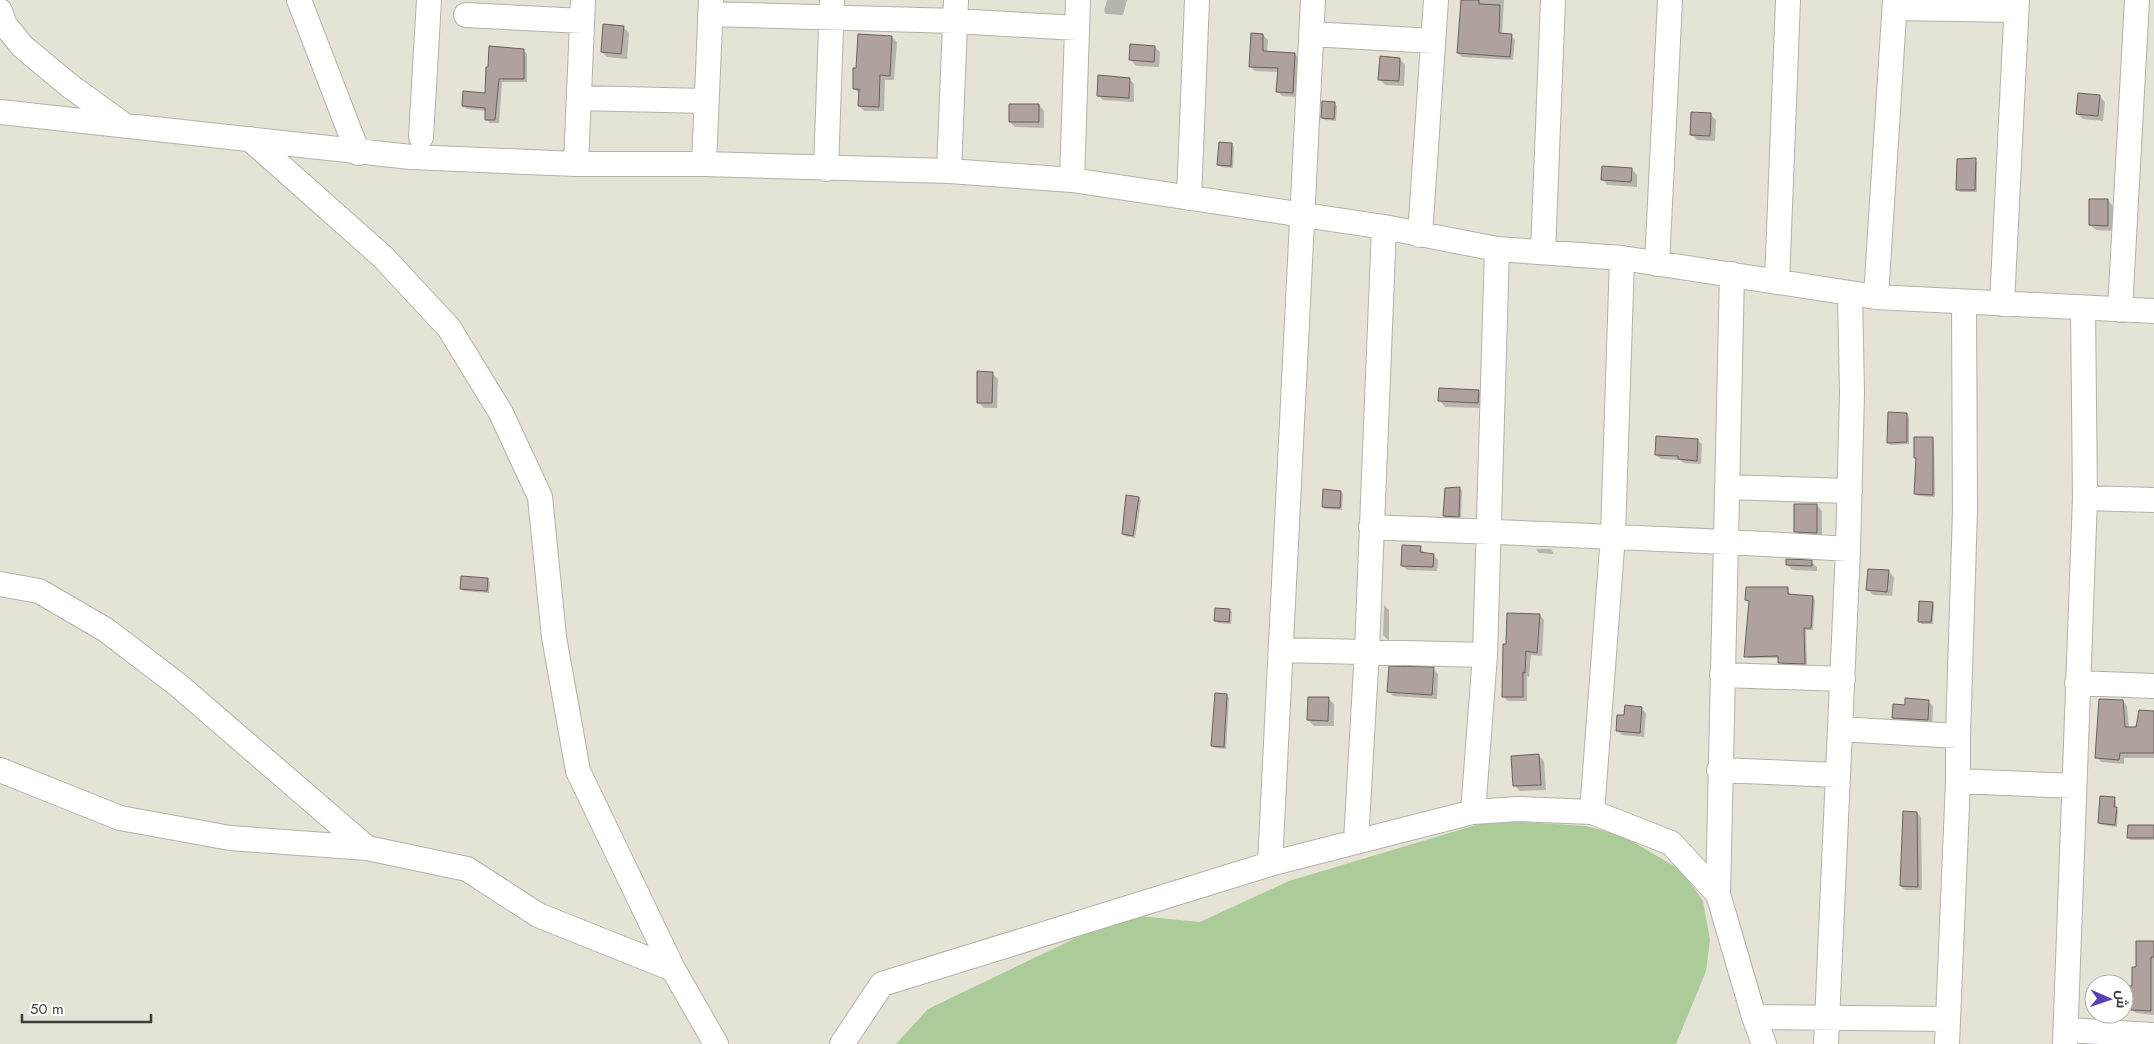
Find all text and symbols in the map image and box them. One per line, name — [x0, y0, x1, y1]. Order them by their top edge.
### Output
north arrow — [2084, 974, 2134, 1024]
text: ش — [2112, 990, 2132, 1009]
scale bar — [22, 992, 151, 1024]
text: 50 m — [30, 998, 64, 1020]

